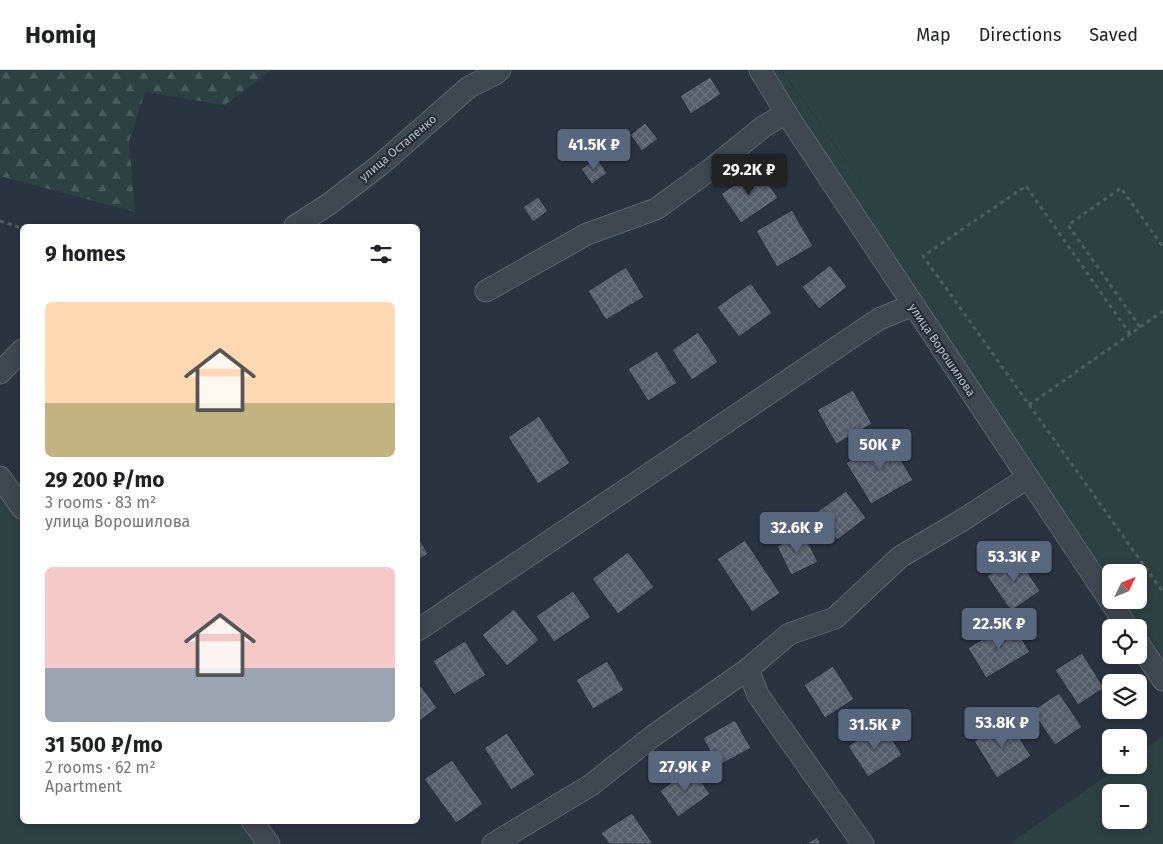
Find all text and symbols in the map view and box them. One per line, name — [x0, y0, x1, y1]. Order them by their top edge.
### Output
text: Homiq — [25, 21, 96, 49]
text: Map — [916, 24, 951, 46]
text: Directions — [979, 24, 1061, 46]
text: Saved — [1089, 24, 1138, 46]
street label: улица Остапенко — [357, 112, 439, 184]
pin: 41.5K ₽ — [548, 128, 640, 171]
text: 41.5K ₽ — [568, 135, 620, 154]
pin: 29.2K ₽ — [703, 154, 795, 196]
text: 29.2K ₽ — [723, 160, 775, 179]
icon: filters — [367, 240, 395, 268]
text: 9 homes — [45, 241, 126, 267]
street label: улица Ворошилова — [906, 301, 978, 399]
icon: home — [175, 335, 265, 425]
pin: 50K ₽ — [845, 428, 915, 471]
text: 50K ₽ — [859, 435, 901, 454]
text: 29 200 ₽/mo — [45, 467, 165, 493]
text: 3 rooms · 83 m² — [45, 493, 156, 512]
text: улица Ворошилова — [45, 512, 190, 531]
pin: 32.6K ₽ — [751, 512, 843, 554]
text: 32.6K ₽ — [771, 518, 823, 537]
pin: 53.3K ₽ — [968, 540, 1060, 583]
text: 53.3K ₽ — [988, 547, 1040, 566]
north arrow — [1102, 564, 1148, 609]
map controls — [1102, 564, 1147, 829]
icon: home — [175, 600, 265, 690]
pin: 22.5K ₽ — [953, 608, 1045, 650]
text: 22.5K ₽ — [973, 614, 1025, 633]
button: locate — [1102, 619, 1147, 664]
button: layers — [1102, 674, 1147, 719]
pin: 53.8K ₽ — [956, 706, 1048, 749]
pin: 31.5K ₽ — [829, 708, 921, 751]
text: 53.8K ₽ — [975, 713, 1029, 732]
text: 31.5K ₽ — [849, 715, 901, 734]
button: + — [1102, 729, 1147, 774]
text: 31 500 ₽/mo — [45, 732, 163, 758]
pin: 27.9K ₽ — [639, 750, 731, 793]
text: 27.9K ₽ — [659, 757, 711, 776]
text: 2 rooms · 62 m² — [45, 758, 156, 777]
text: Apartment — [45, 777, 122, 796]
button: − — [1102, 784, 1147, 829]

